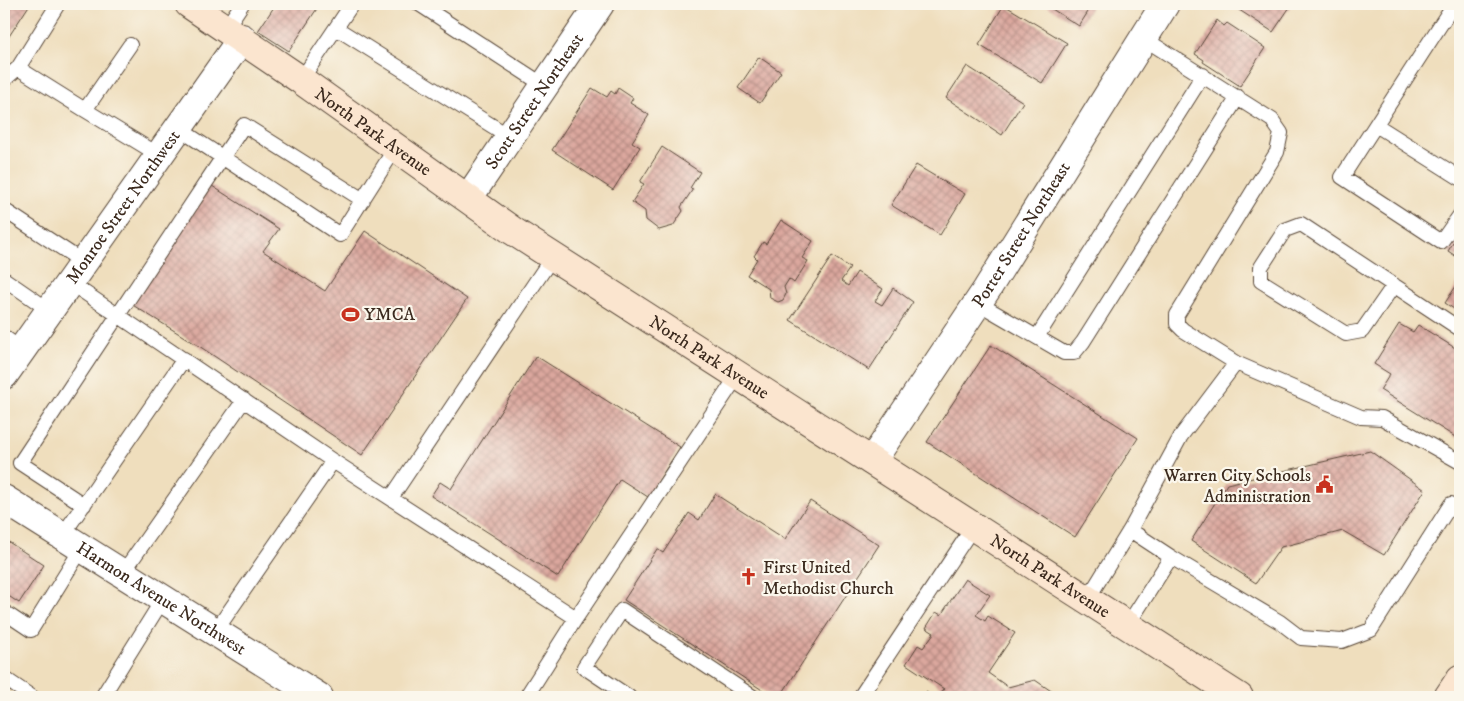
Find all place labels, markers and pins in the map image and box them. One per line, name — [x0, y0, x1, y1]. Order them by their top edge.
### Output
sports icon: YMCA — [340, 304, 360, 324]
place label: YMCA — [364, 304, 416, 326]
place label: Warren City Schools Administration — [1163, 465, 1312, 508]
public building icon: Warren City Schools Administration — [1315, 475, 1335, 495]
place label: First United Methodist Church — [763, 557, 894, 600]
church icon: First United Methodist Church — [739, 567, 759, 587]

